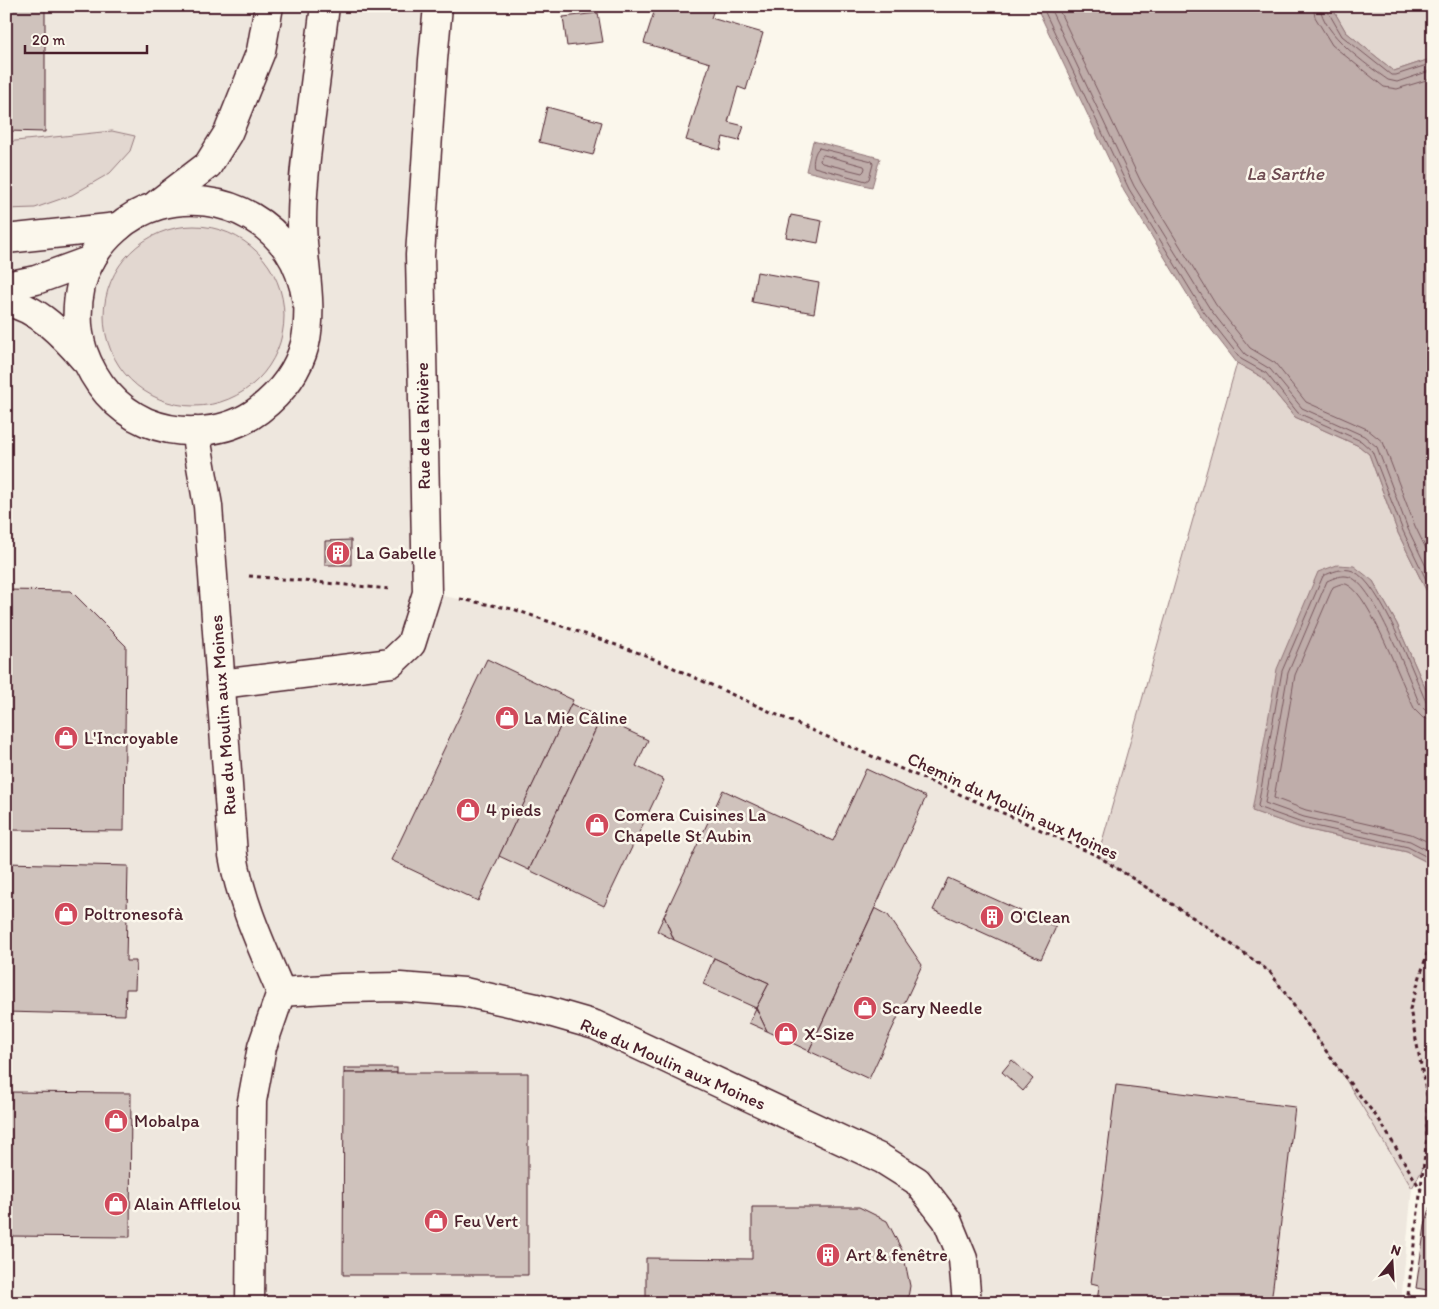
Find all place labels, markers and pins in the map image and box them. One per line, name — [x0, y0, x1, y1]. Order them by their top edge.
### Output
building icon: La Gabelle — [325, 540, 351, 566]
place label: La Gabelle — [356, 542, 437, 564]
shop icon: La Mie Câline — [494, 705, 520, 731]
place label: La Mie Câline — [524, 707, 627, 729]
shop icon: L'Incroyable — [53, 725, 79, 751]
place label: L'Incroyable — [84, 727, 178, 749]
shop icon: 4 pieds — [455, 797, 481, 823]
place label: 4 pieds — [486, 799, 541, 821]
place label: Comera Cuisines La Chapelle St Aubin — [614, 804, 766, 847]
shop icon: Comera Cuisines La Chapelle St Aubin — [584, 812, 610, 838]
shop icon: Poltronesofà — [53, 901, 79, 927]
place label: Poltronesofà — [84, 903, 184, 925]
building icon: O'Clean — [979, 904, 1005, 930]
place label: O'Clean — [1010, 906, 1071, 928]
shop icon: Scary Needle — [852, 995, 878, 1021]
place label: Scary Needle — [882, 997, 982, 1019]
shop icon: X-Size — [773, 1021, 799, 1047]
place label: X-Size — [804, 1023, 854, 1045]
shop icon: Mobalpa — [103, 1108, 129, 1134]
place label: Mobalpa — [134, 1110, 200, 1132]
shop icon: Alain Afflelou — [103, 1191, 129, 1217]
place label: Alain Afflelou — [134, 1193, 241, 1215]
shop icon: Feu Vert — [423, 1208, 449, 1234]
place label: Feu Vert — [454, 1210, 519, 1232]
building icon: Art & fenêtre — [815, 1242, 841, 1268]
place label: Art & fenêtre — [846, 1244, 948, 1266]

